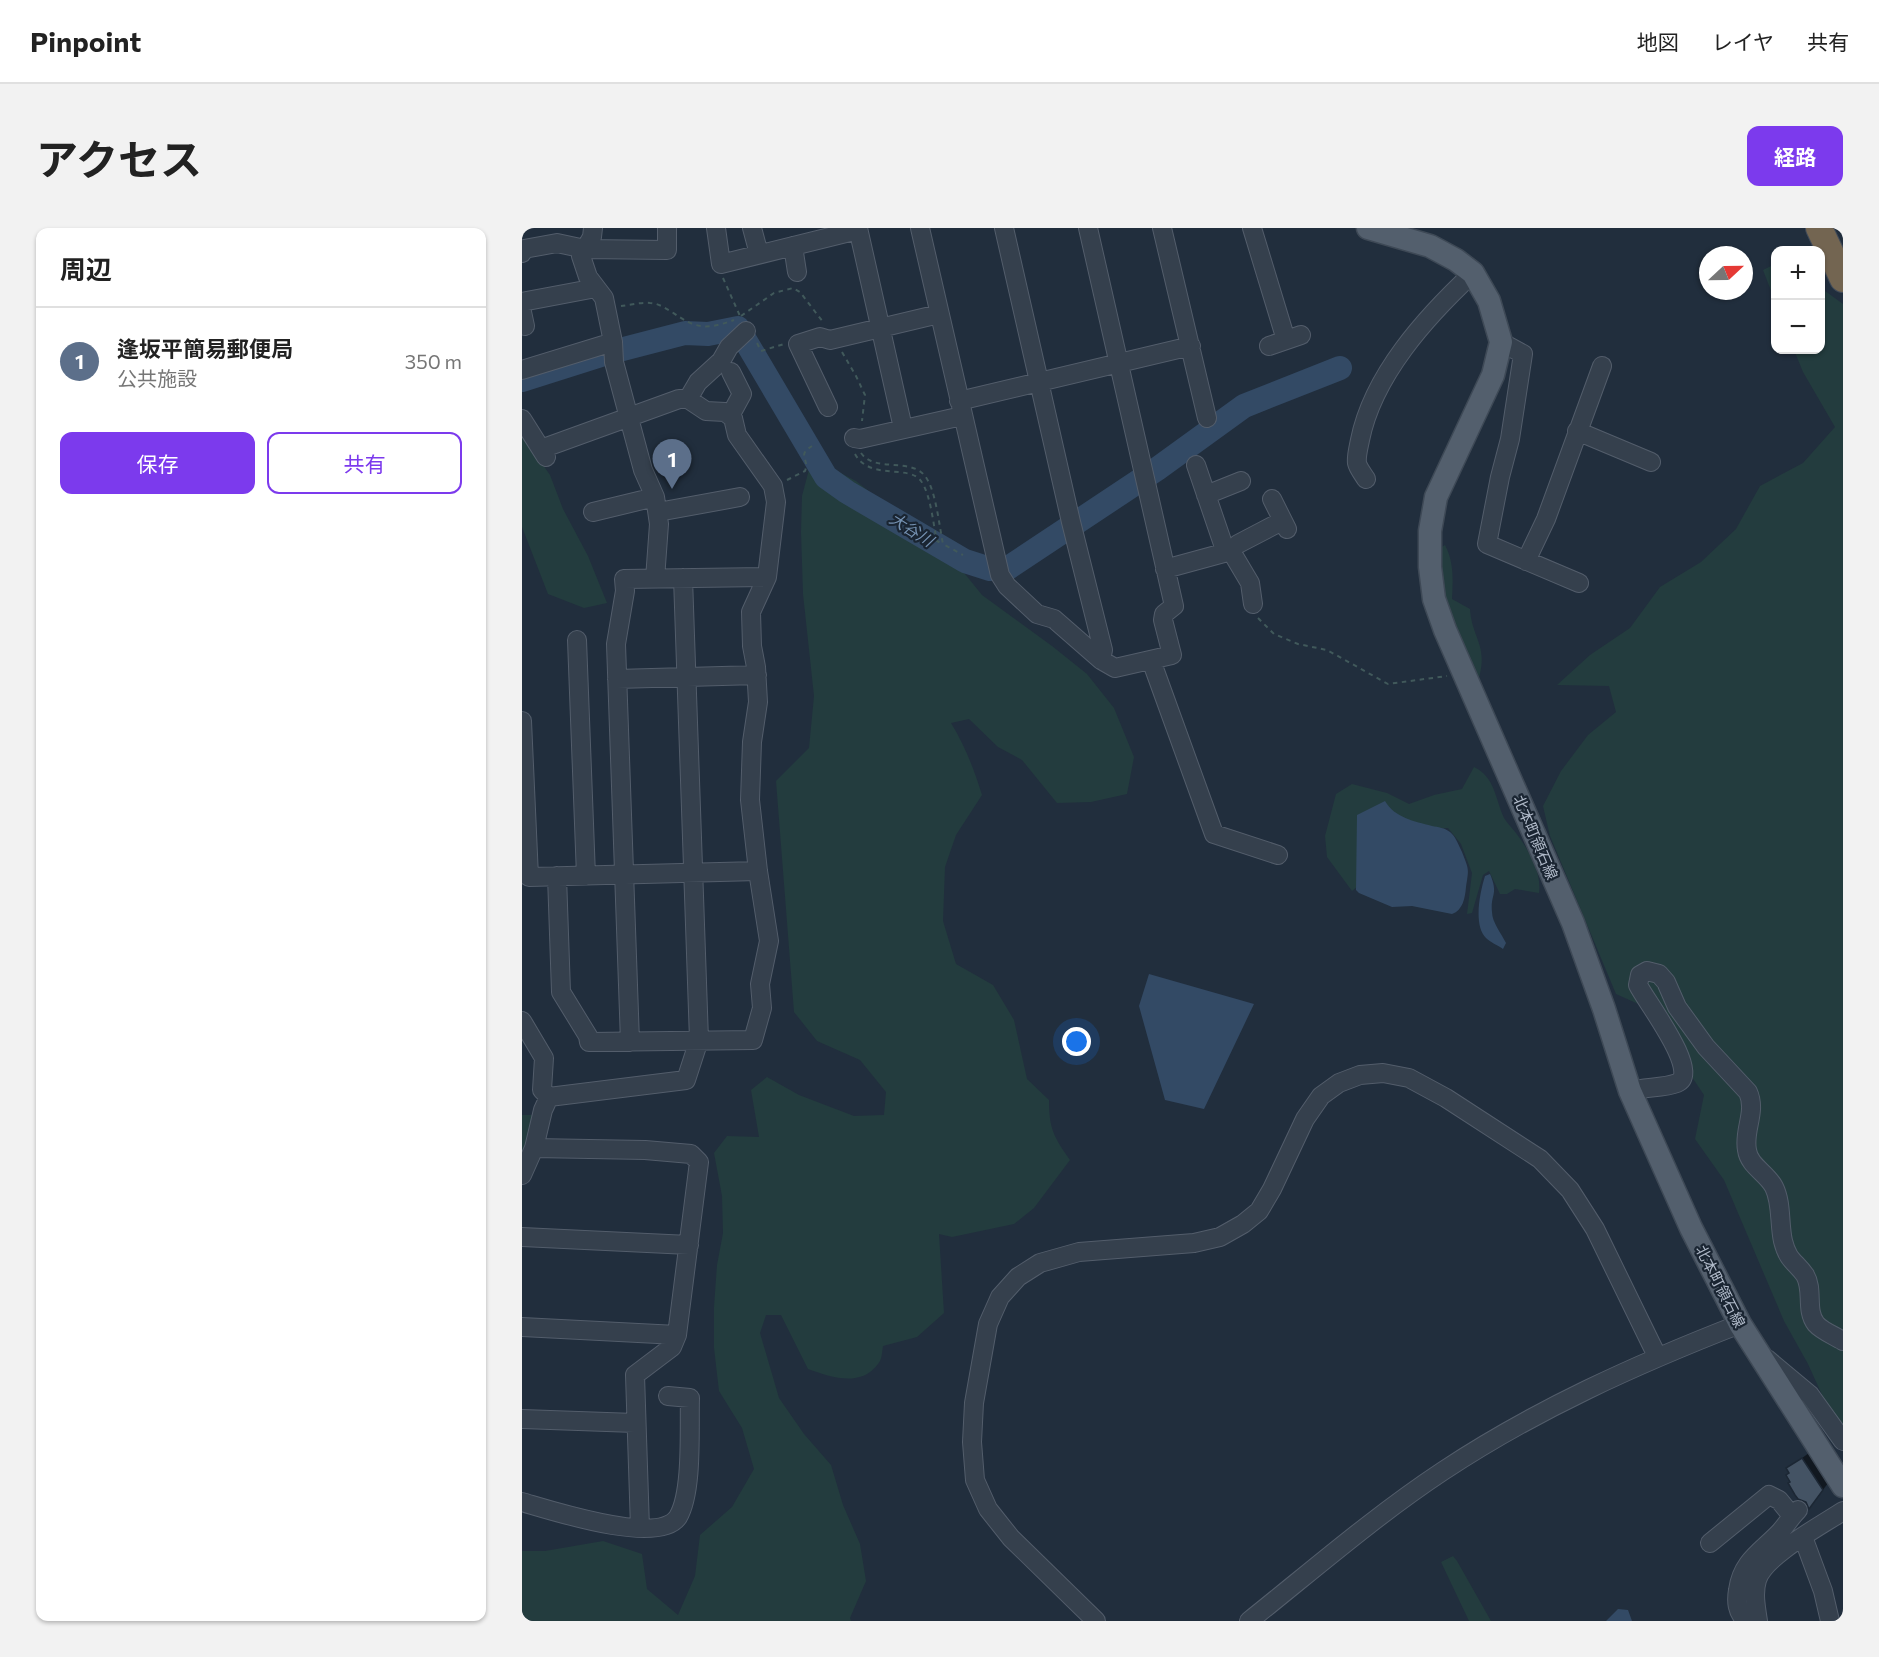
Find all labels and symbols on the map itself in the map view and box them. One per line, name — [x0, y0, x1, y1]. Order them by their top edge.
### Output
north arrow — [1699, 246, 1753, 300]
pin: 1 — [652, 440, 692, 489]
water label: 大谷川 — [887, 508, 939, 551]
street label: 北本町領石線 — [1510, 792, 1562, 882]
your location — [1062, 1027, 1091, 1056]
street label: 北本町領石線 — [1693, 1242, 1749, 1330]

